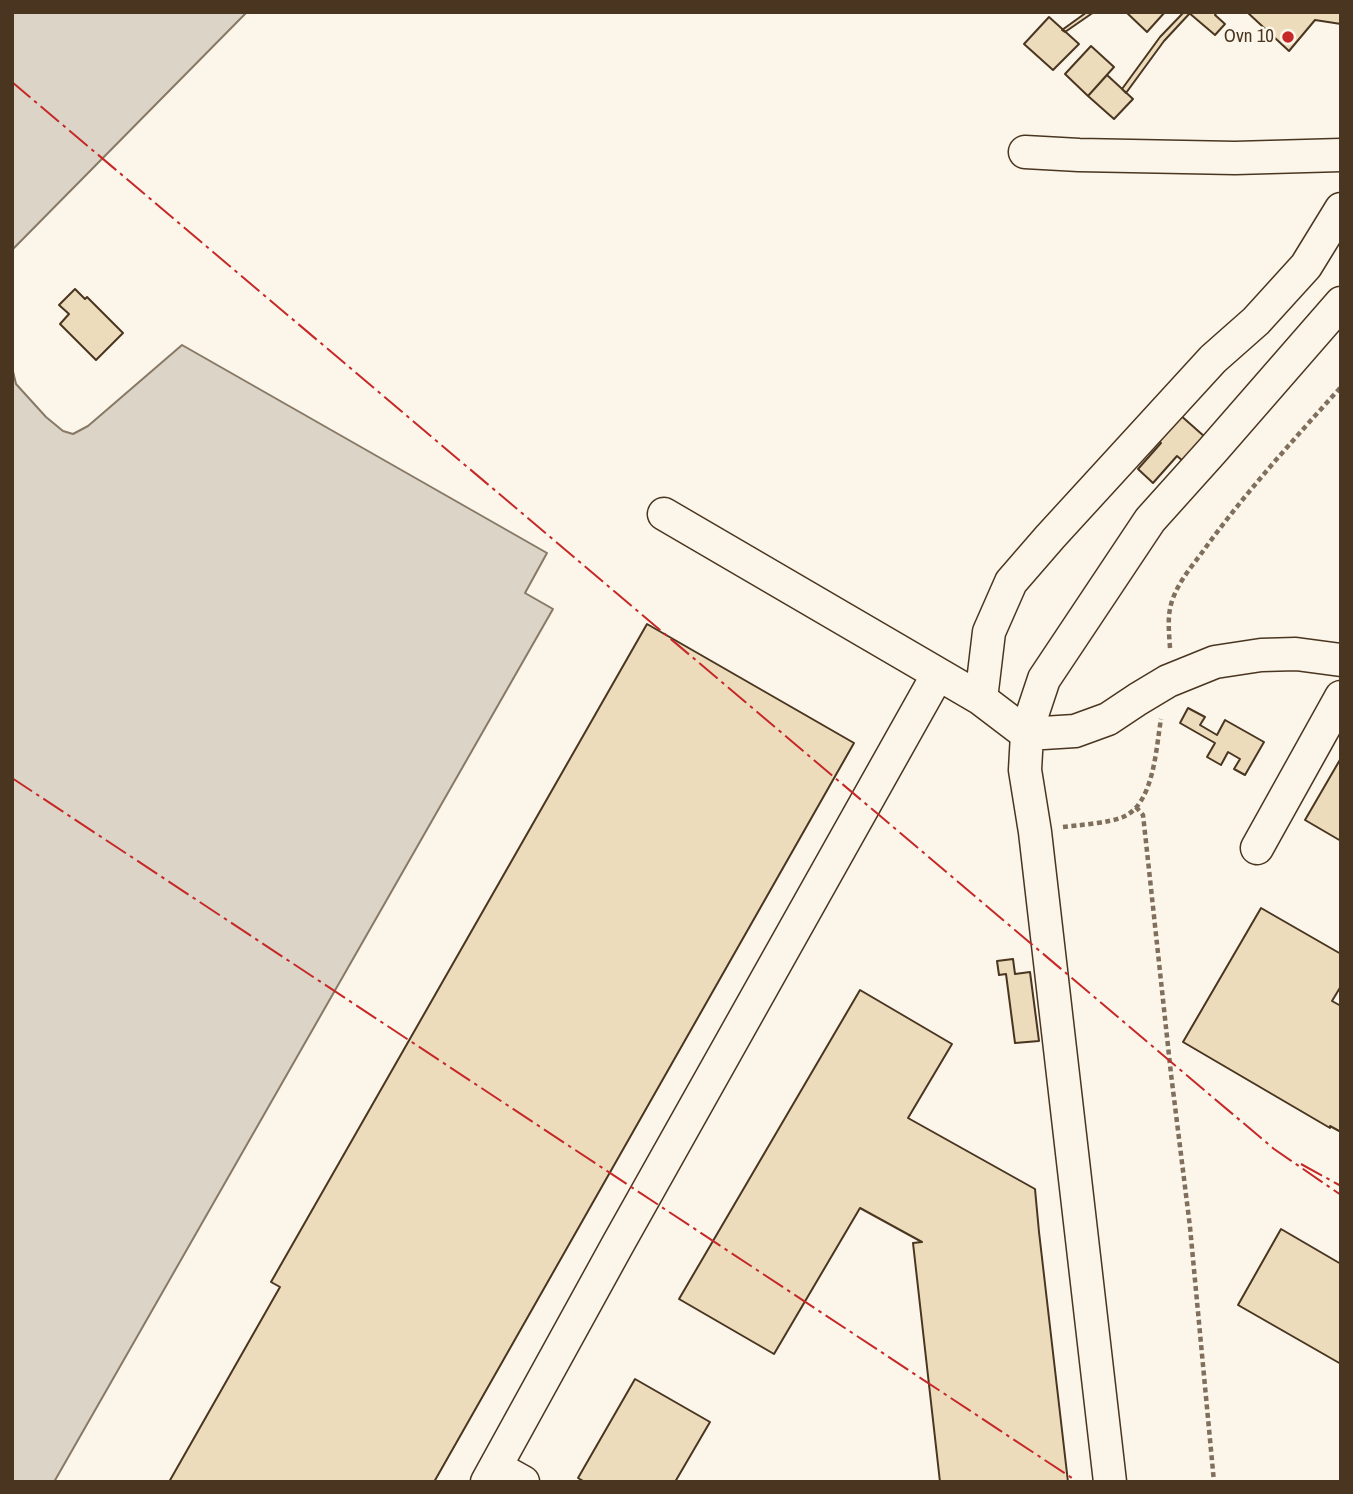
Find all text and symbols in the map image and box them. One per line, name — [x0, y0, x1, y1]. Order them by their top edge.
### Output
place label: Ovn 10 — [1224, 26, 1274, 48]
marker: Ovn 10 — [1280, 29, 1296, 45]

